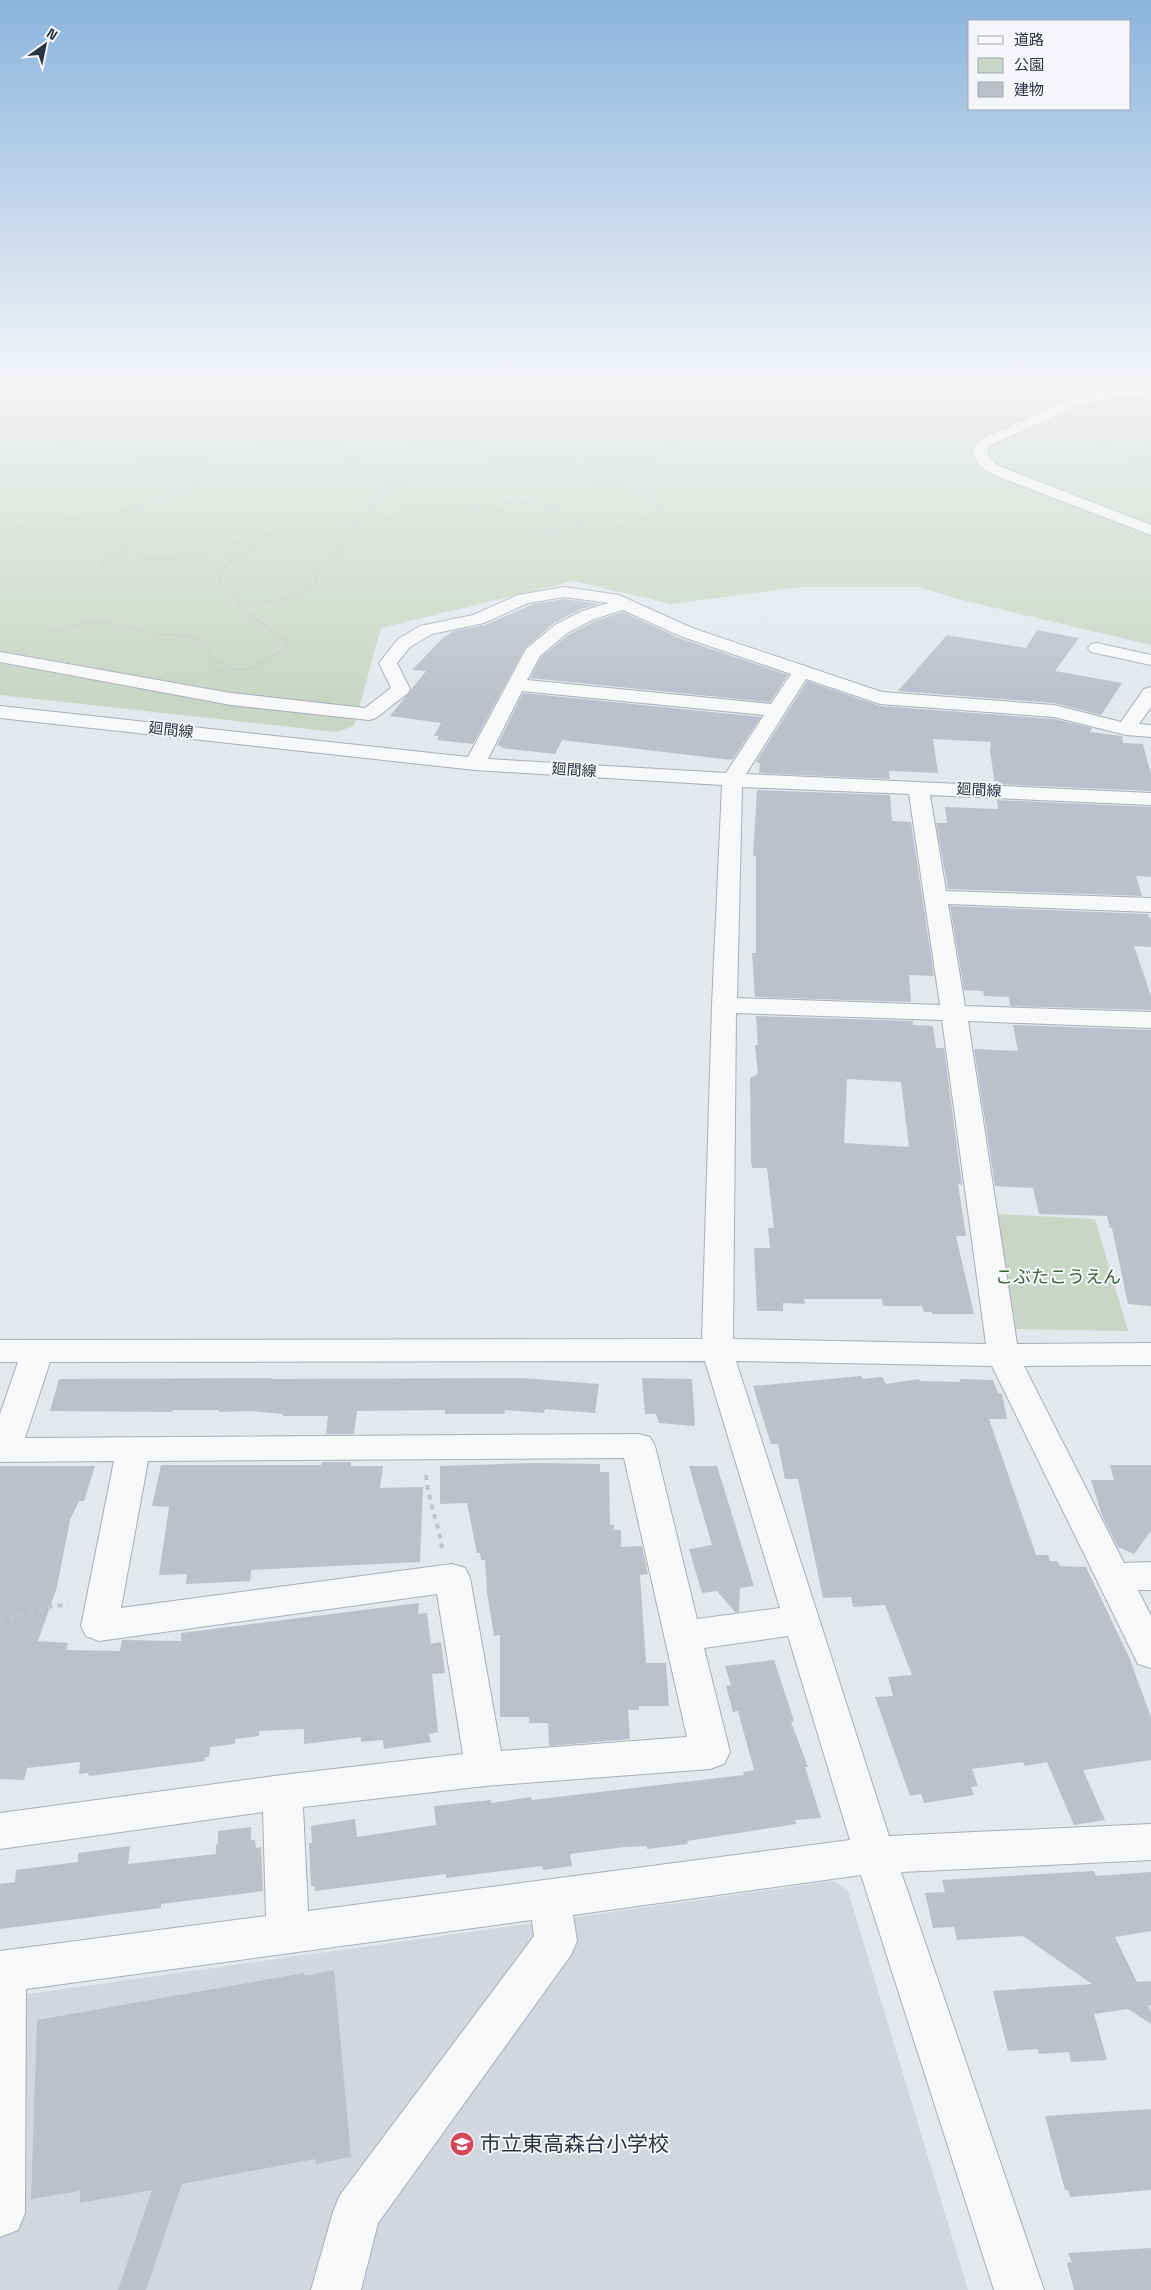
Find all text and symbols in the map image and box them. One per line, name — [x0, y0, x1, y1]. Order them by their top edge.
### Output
north arrow — [20, 20, 70, 70]
legend — [968, 20, 1131, 110]
text: N — [43, 24, 61, 44]
text: 道路 — [1014, 30, 1044, 49]
text: 公園 — [1014, 55, 1044, 74]
text: 建物 — [1014, 80, 1044, 99]
street label: 廻間線 — [148, 718, 194, 741]
street label: 廻間線 — [551, 758, 597, 781]
street label: 廻間線 — [956, 779, 1002, 800]
park label: こぶたこうえん — [995, 1265, 1121, 1288]
place label: 市立東高森台小学校 — [480, 2130, 669, 2157]
school or university icon: 市立東高森台小学校 — [449, 2131, 475, 2157]

